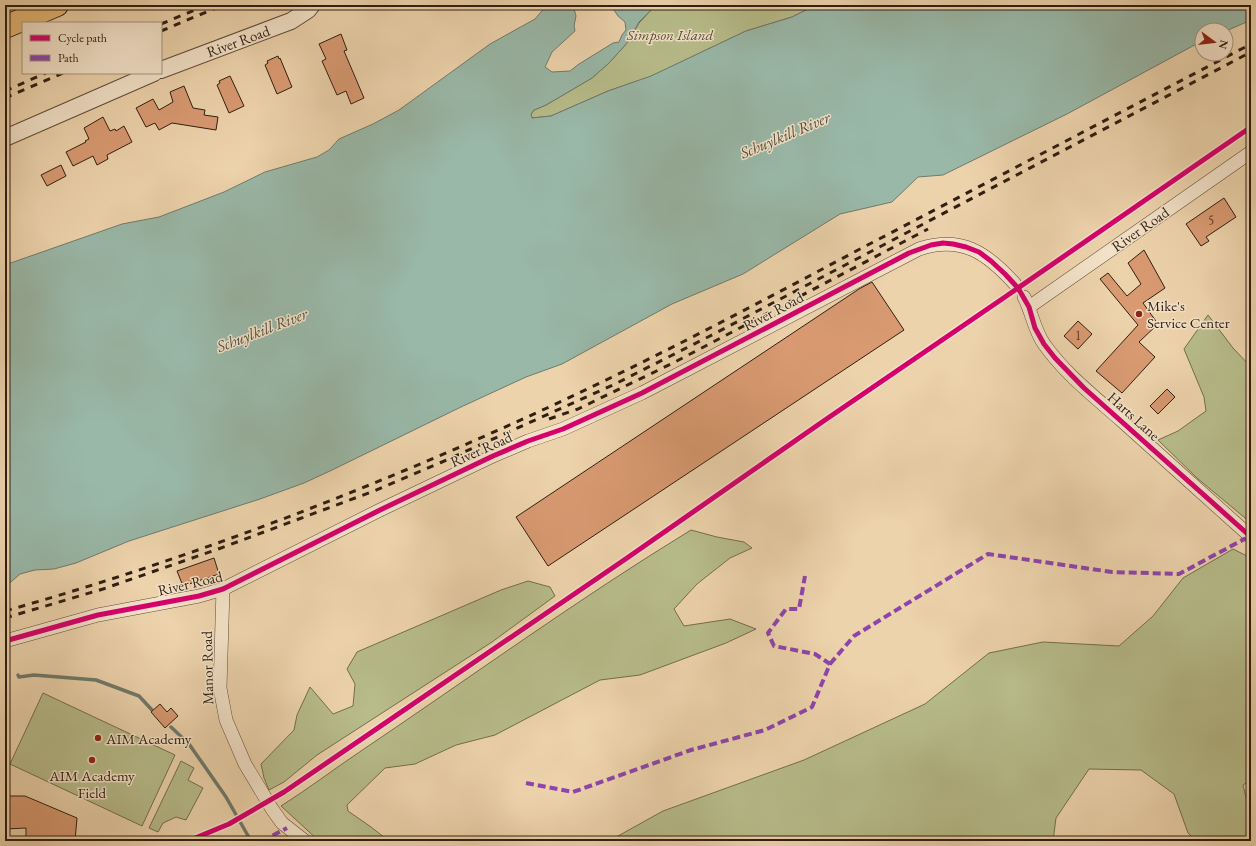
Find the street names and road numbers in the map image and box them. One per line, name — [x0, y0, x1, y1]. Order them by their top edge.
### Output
street label: River Road — [204, 21, 273, 61]
street label: River Road — [1108, 202, 1173, 256]
street label: River Road — [739, 287, 807, 335]
street label: Harts Lane — [1104, 387, 1164, 445]
street label: River Road — [447, 427, 515, 471]
street label: River Road — [156, 566, 225, 600]
street label: Manor Road — [197, 630, 217, 705]

